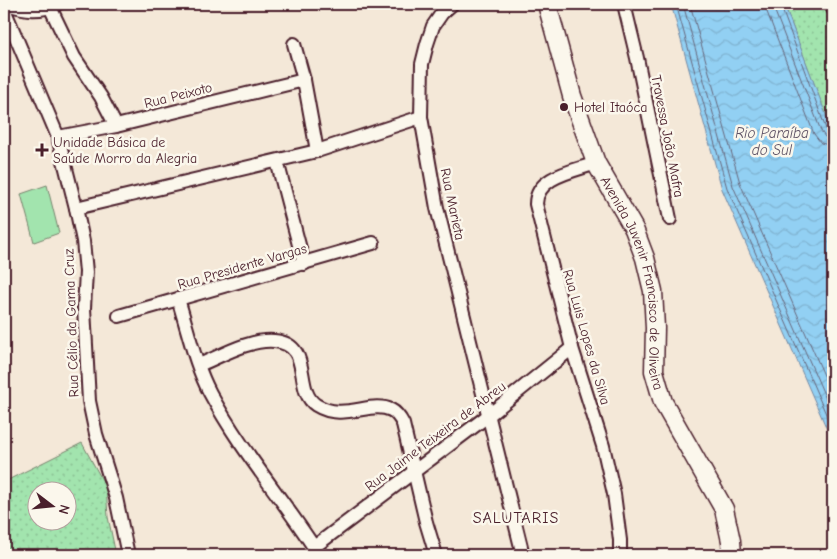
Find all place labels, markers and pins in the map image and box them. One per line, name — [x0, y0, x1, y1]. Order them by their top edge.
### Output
place label: Hotel Itaóca — [574, 99, 647, 116]
marker: Hotel Itaóca — [558, 101, 570, 113]
place label: Unidade Básica de Saúde Morro da Alegria — [53, 134, 197, 167]
marker: Unidade Básica de Saúde Morro da Alegria — [35, 143, 49, 157]

